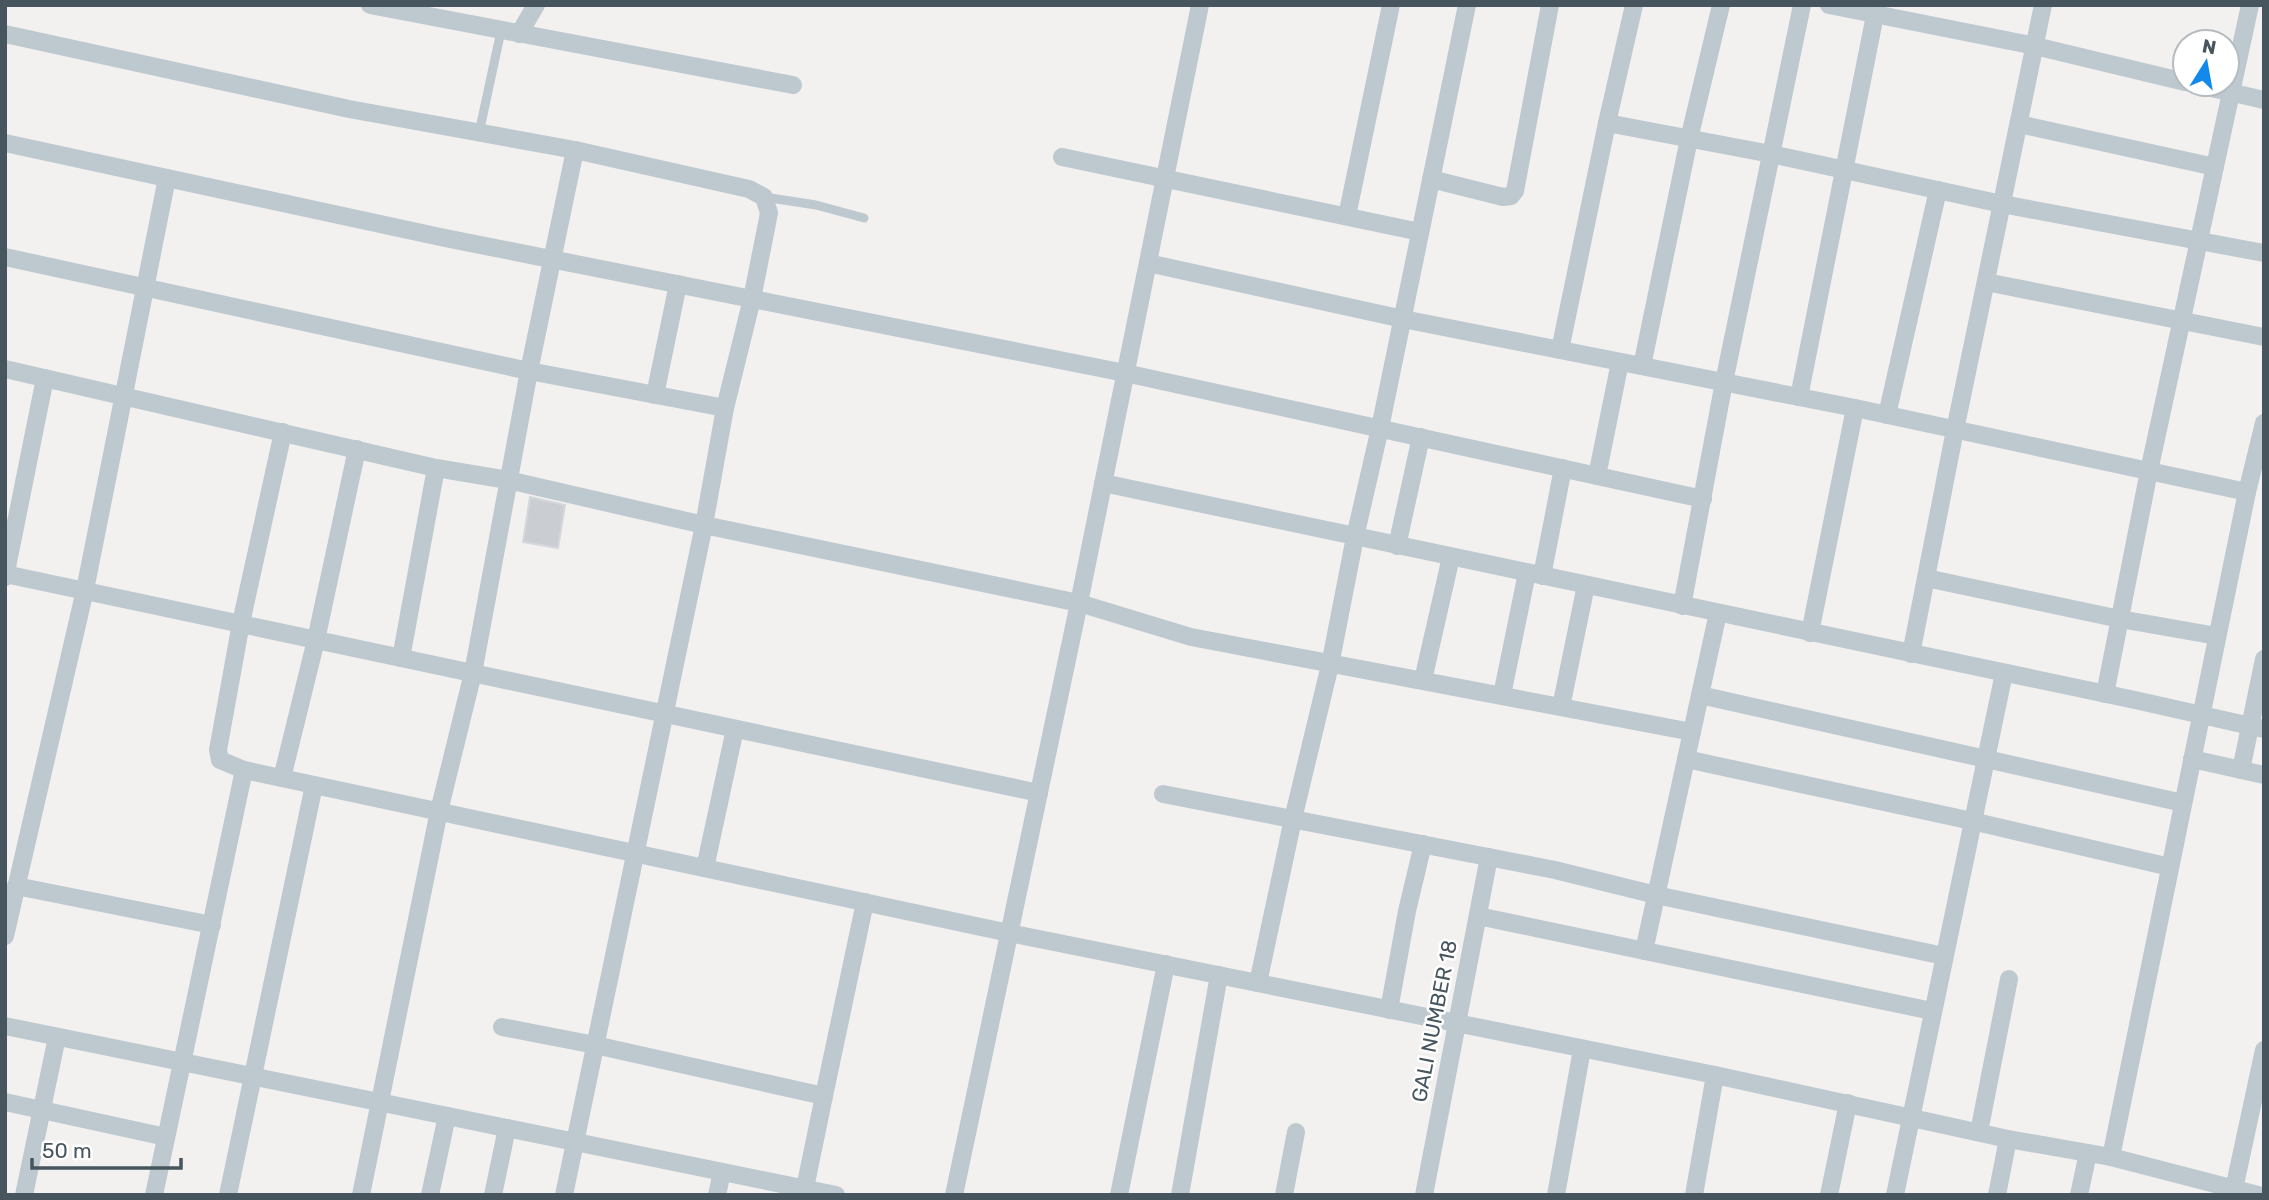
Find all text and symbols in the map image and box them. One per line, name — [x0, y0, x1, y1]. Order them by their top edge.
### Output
north arrow — [2171, 28, 2241, 98]
text: N — [2200, 34, 2218, 59]
street label: GALI NUMBER 18 — [1406, 938, 1462, 1104]
scale bar — [32, 1126, 180, 1170]
text: 50 m — [42, 1138, 92, 1163]

